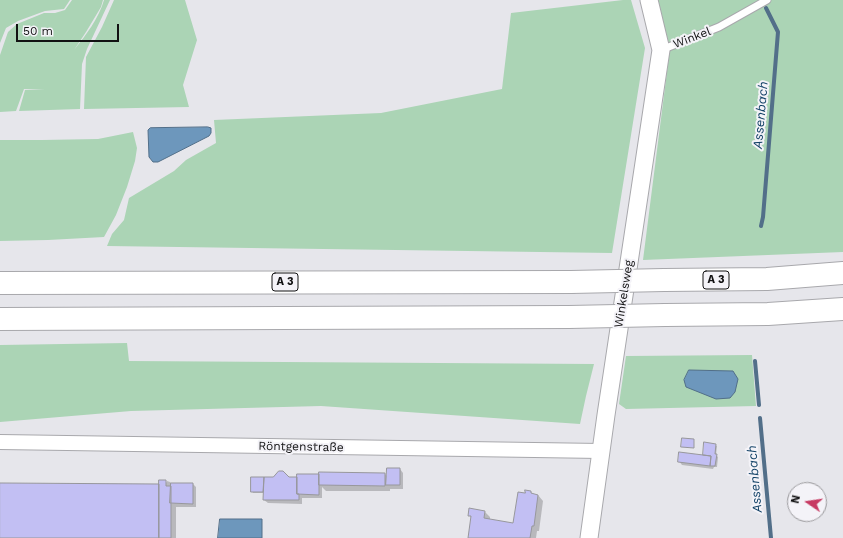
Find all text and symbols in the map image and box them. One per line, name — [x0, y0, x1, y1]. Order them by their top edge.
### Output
scale bar — [18, 16, 121, 42]
text: 50 m — [23, 24, 53, 38]
street label: Winkel — [671, 24, 713, 52]
water label: Assenbach — [750, 81, 772, 149]
street label: Winkelsweg — [612, 259, 636, 329]
road number: A 3 — [703, 271, 729, 289]
road number: A 3 — [272, 273, 298, 291]
street label: Röntgenstraße — [258, 439, 344, 455]
water label: Assenbach — [744, 445, 766, 513]
north arrow — [787, 482, 827, 522]
text: N — [789, 494, 803, 505]

